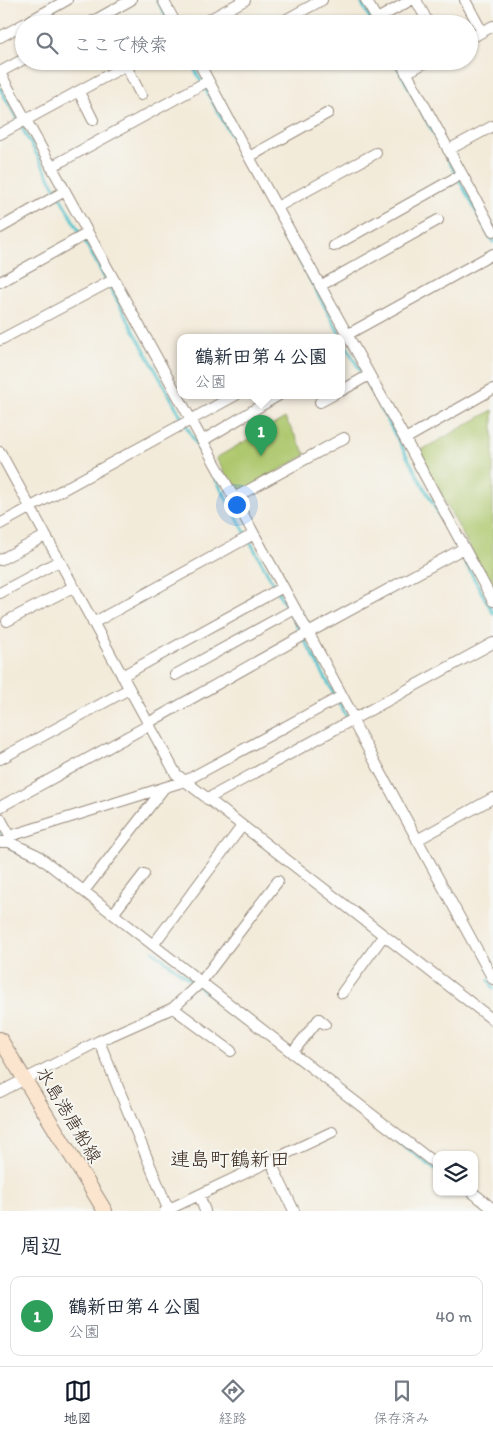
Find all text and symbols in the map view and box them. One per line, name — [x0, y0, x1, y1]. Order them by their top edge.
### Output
search box — [15, 15, 478, 70]
icon: search — [33, 29, 61, 57]
text: ここで検索 — [73, 33, 168, 56]
popup — [177, 334, 345, 399]
text: 鶴新田第４公園 — [194, 345, 328, 368]
text: 公園 — [194, 372, 227, 391]
pin: 1 — [245, 415, 277, 456]
your location — [224, 492, 250, 518]
street label: 水島港唐船線 — [32, 1063, 106, 1167]
district label: 連島町鶴新田 — [170, 1147, 290, 1171]
map controls — [433, 1151, 478, 1196]
button: layers — [433, 1151, 478, 1196]
text: 周辺 — [20, 1233, 62, 1258]
text: 鶴新田第４公園 — [68, 1295, 201, 1318]
text: 1 — [33, 1307, 41, 1326]
text: 40 m — [435, 1307, 472, 1326]
text: 公園 — [68, 1322, 100, 1341]
tab: 地図 — [64, 1377, 92, 1427]
tab: 経路 — [219, 1377, 247, 1427]
tab: 保存済み — [374, 1377, 430, 1427]

